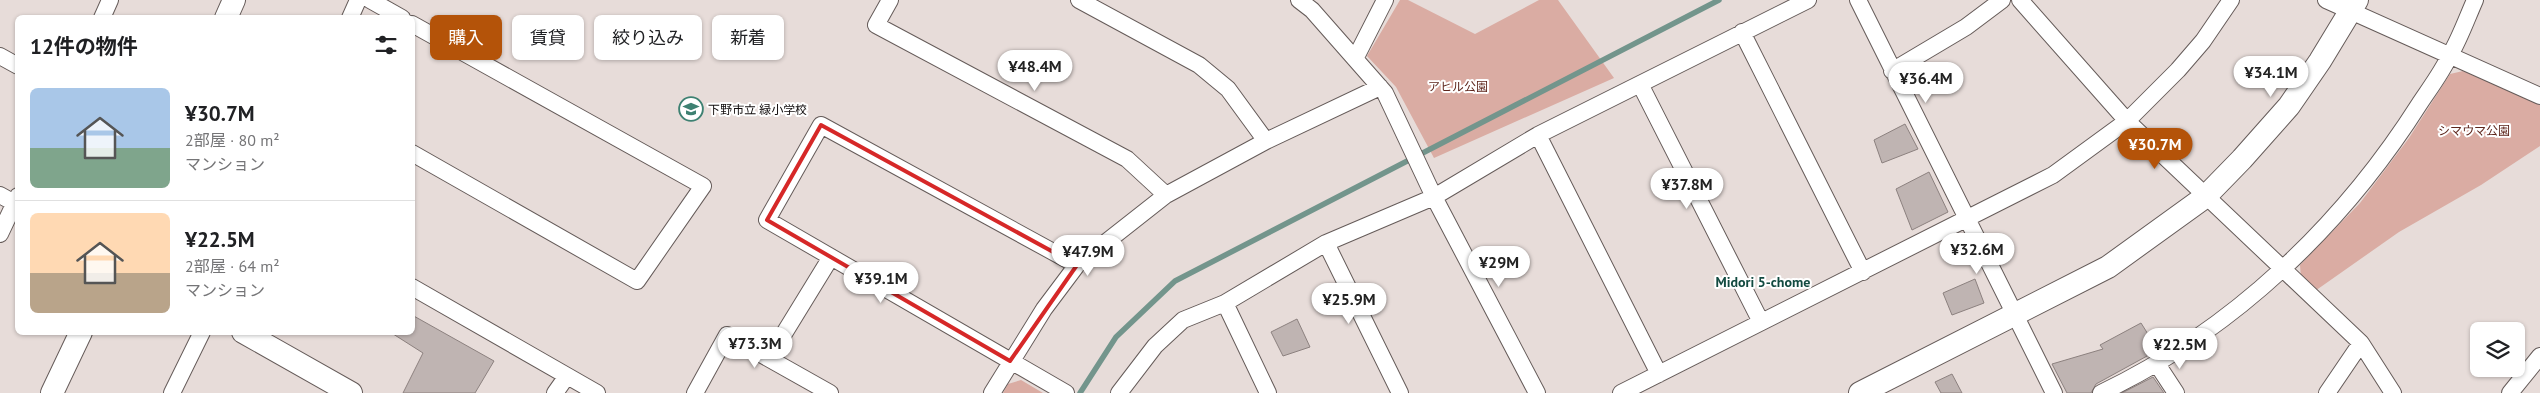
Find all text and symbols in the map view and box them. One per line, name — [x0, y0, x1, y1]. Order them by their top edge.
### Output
chip: 購入 — [430, 15, 502, 60]
chip: 賃貸 — [512, 15, 584, 60]
chip: 絞り込み — [594, 15, 702, 60]
chip: 新着 — [712, 15, 784, 60]
icon: filters — [372, 31, 400, 59]
text: 12件の物件 — [30, 33, 138, 60]
pin: ¥48.4M — [994, 49, 1076, 92]
text: ¥48.4M — [1008, 56, 1062, 76]
pin: ¥34.1M — [2230, 56, 2312, 98]
pin: ¥36.4M — [1885, 62, 1967, 104]
text: ¥34.1M — [2244, 62, 2298, 82]
text: ¥36.4M — [1899, 68, 1953, 88]
park label: アヒル公園 — [1428, 79, 1488, 94]
school or university icon: 下野市立 緑小学校 — [678, 96, 704, 122]
text: ¥30.7M — [185, 100, 255, 127]
place label: 下野市立 緑小学校 — [708, 102, 807, 117]
icon: home — [70, 108, 130, 168]
park label: シマウマ公園 — [2438, 123, 2510, 138]
pin: ¥30.7M — [2114, 128, 2196, 170]
text: 2部屋 · 80 m² — [185, 130, 280, 150]
text: ¥30.7M — [2128, 134, 2182, 154]
text: マンション — [185, 154, 265, 174]
pin: ¥37.8M — [1646, 168, 1728, 210]
text: ¥37.8M — [1661, 174, 1713, 194]
text: ¥22.5M — [185, 226, 255, 253]
pin: ¥32.6M — [1936, 232, 2018, 275]
icon: home — [70, 233, 130, 293]
pin: ¥47.9M — [1047, 234, 1129, 277]
text: ¥32.6M — [1950, 239, 2004, 259]
text: ¥47.9M — [1062, 241, 1114, 261]
pin: ¥29M — [1469, 246, 1529, 288]
text: ¥29M — [1479, 252, 1519, 272]
text: 2部屋 · 64 m² — [185, 256, 280, 276]
pin: ¥39.1M — [840, 262, 922, 304]
text: ¥39.1M — [854, 268, 908, 288]
district label: Midori 5-chome — [1716, 273, 1810, 291]
text: マンション — [185, 280, 265, 300]
pin: ¥25.9M — [1308, 282, 1390, 325]
text: ¥25.9M — [1322, 289, 1376, 309]
map controls — [2470, 322, 2525, 377]
button: layers — [2470, 322, 2525, 377]
pin: ¥73.3M — [714, 326, 796, 369]
pin: ¥22.5M — [2139, 328, 2221, 370]
text: ¥73.3M — [728, 333, 782, 353]
text: ¥22.5M — [2153, 334, 2207, 354]

